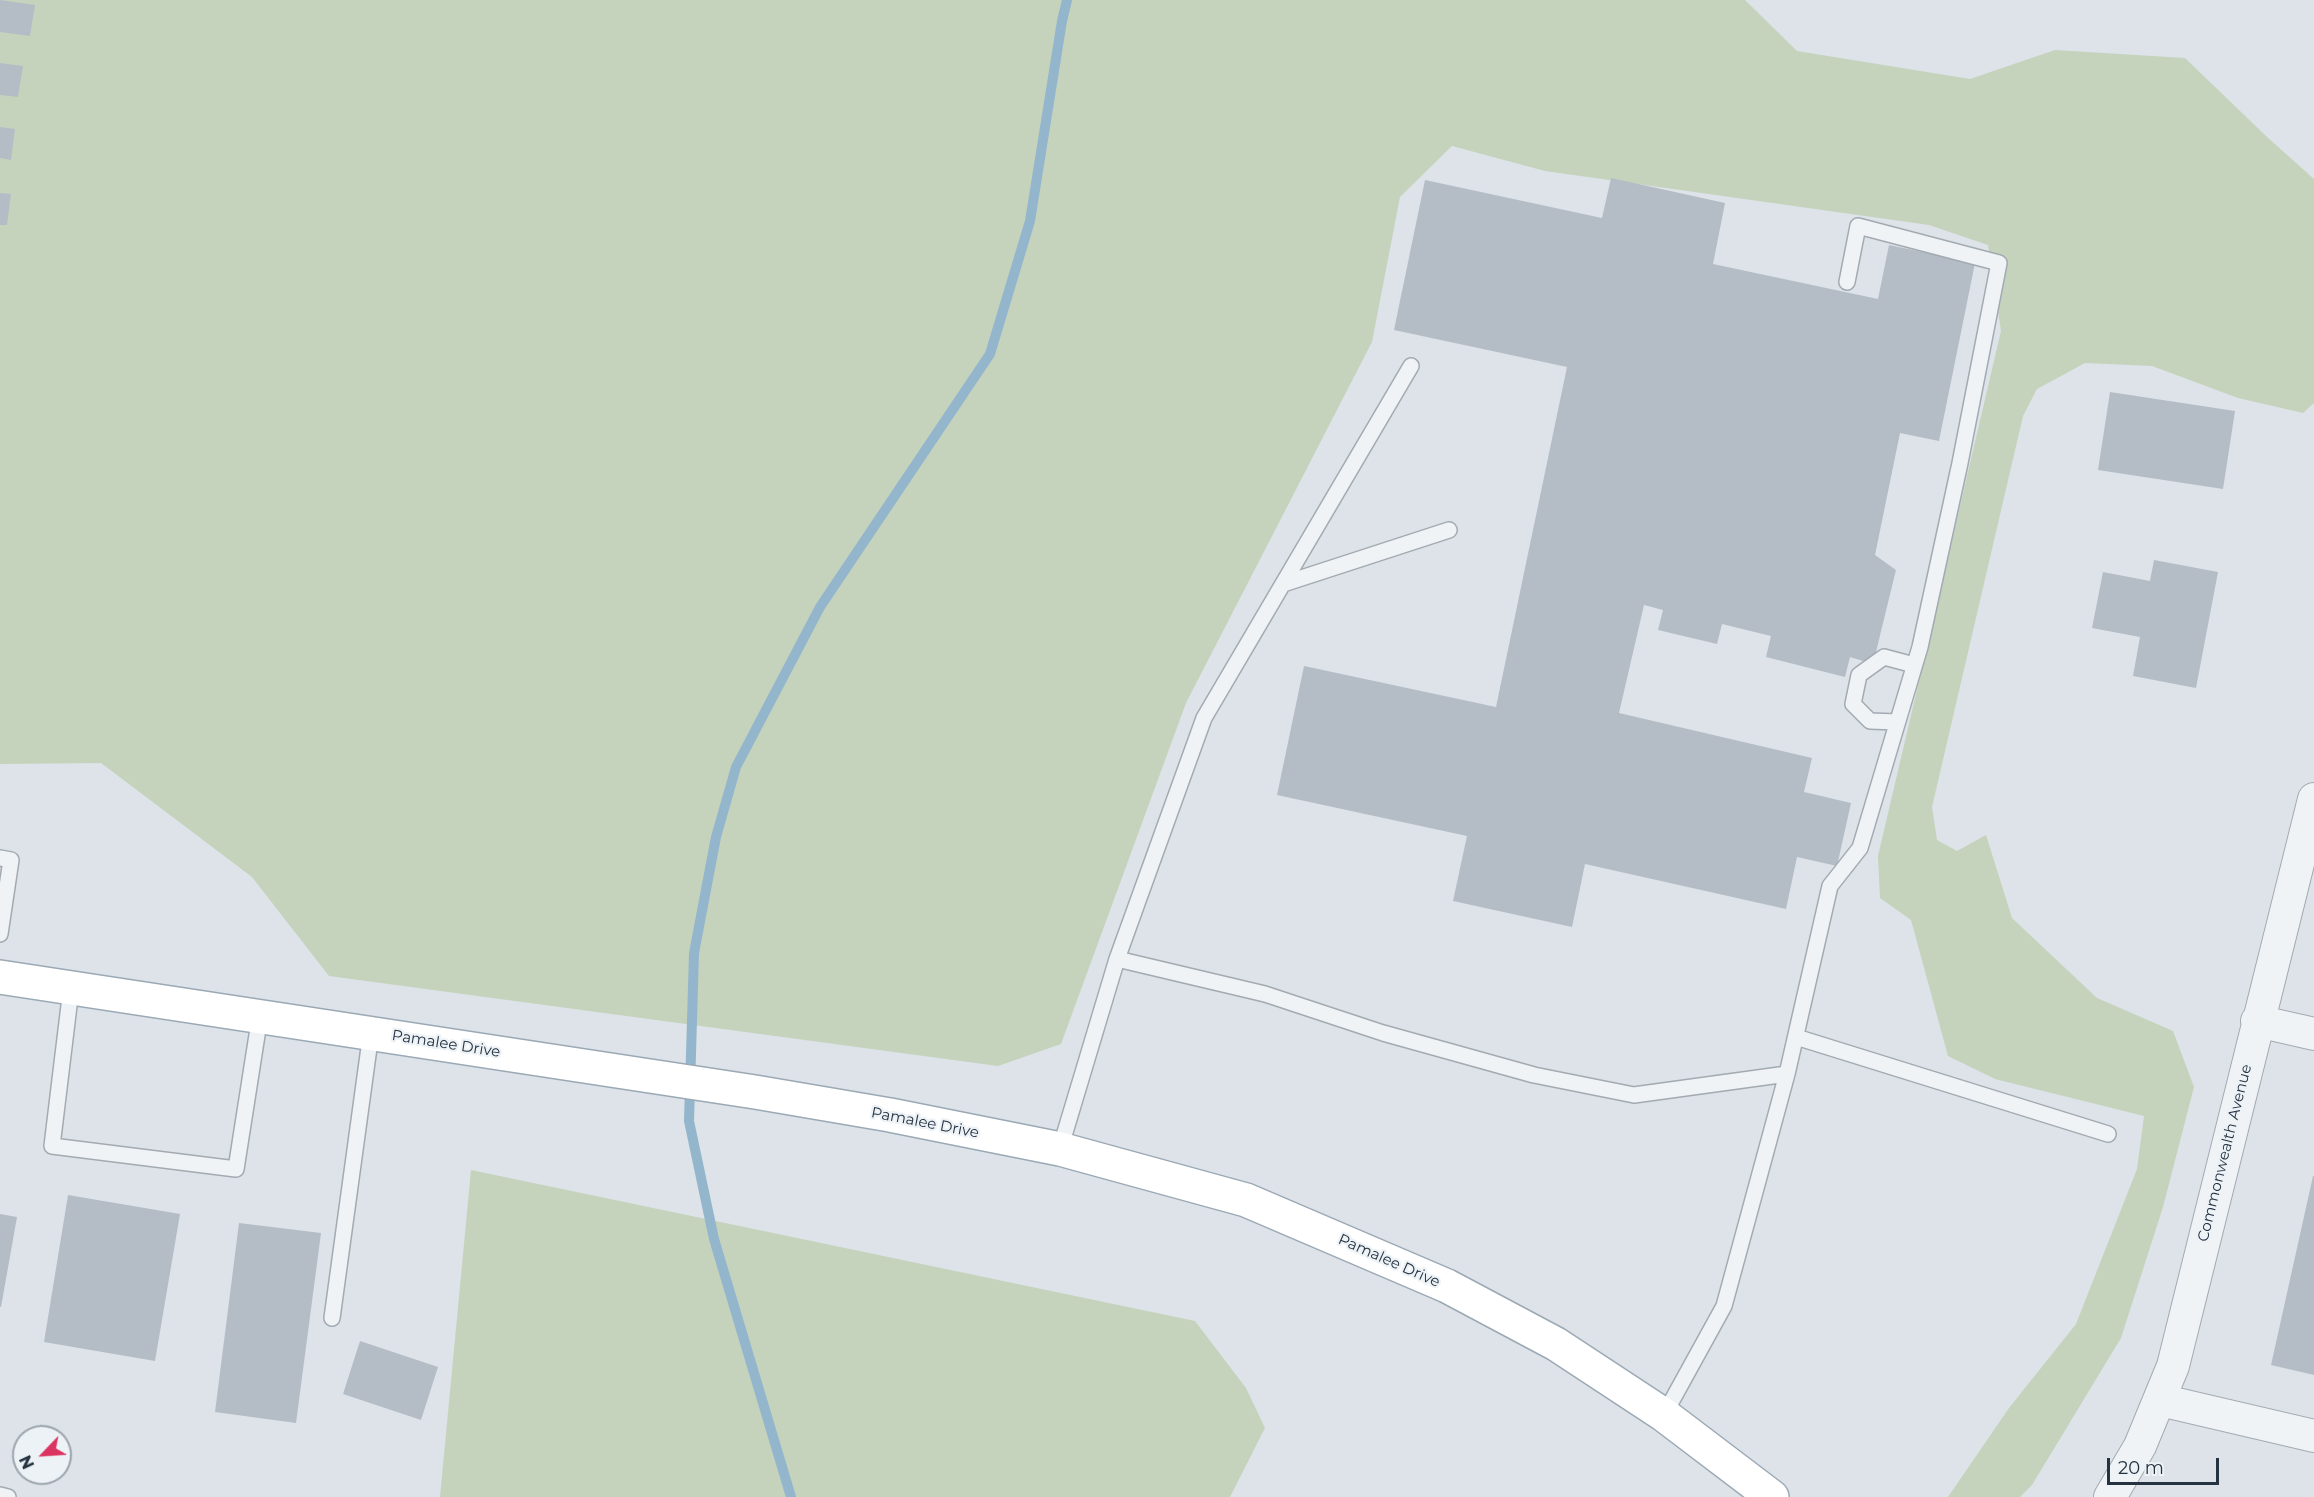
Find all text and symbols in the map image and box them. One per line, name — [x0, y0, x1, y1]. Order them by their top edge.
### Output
street label: Pamalee Drive — [390, 1027, 502, 1061]
street label: Commonwealth Avenue — [2194, 1062, 2256, 1244]
street label: Pamalee Drive — [870, 1104, 980, 1142]
street label: Pamalee Drive — [1335, 1231, 1443, 1291]
north arrow — [12, 1425, 72, 1485]
scale bar — [2110, 1446, 2222, 1484]
text: N — [16, 1452, 38, 1472]
text: 20 m — [2118, 1457, 2164, 1479]

